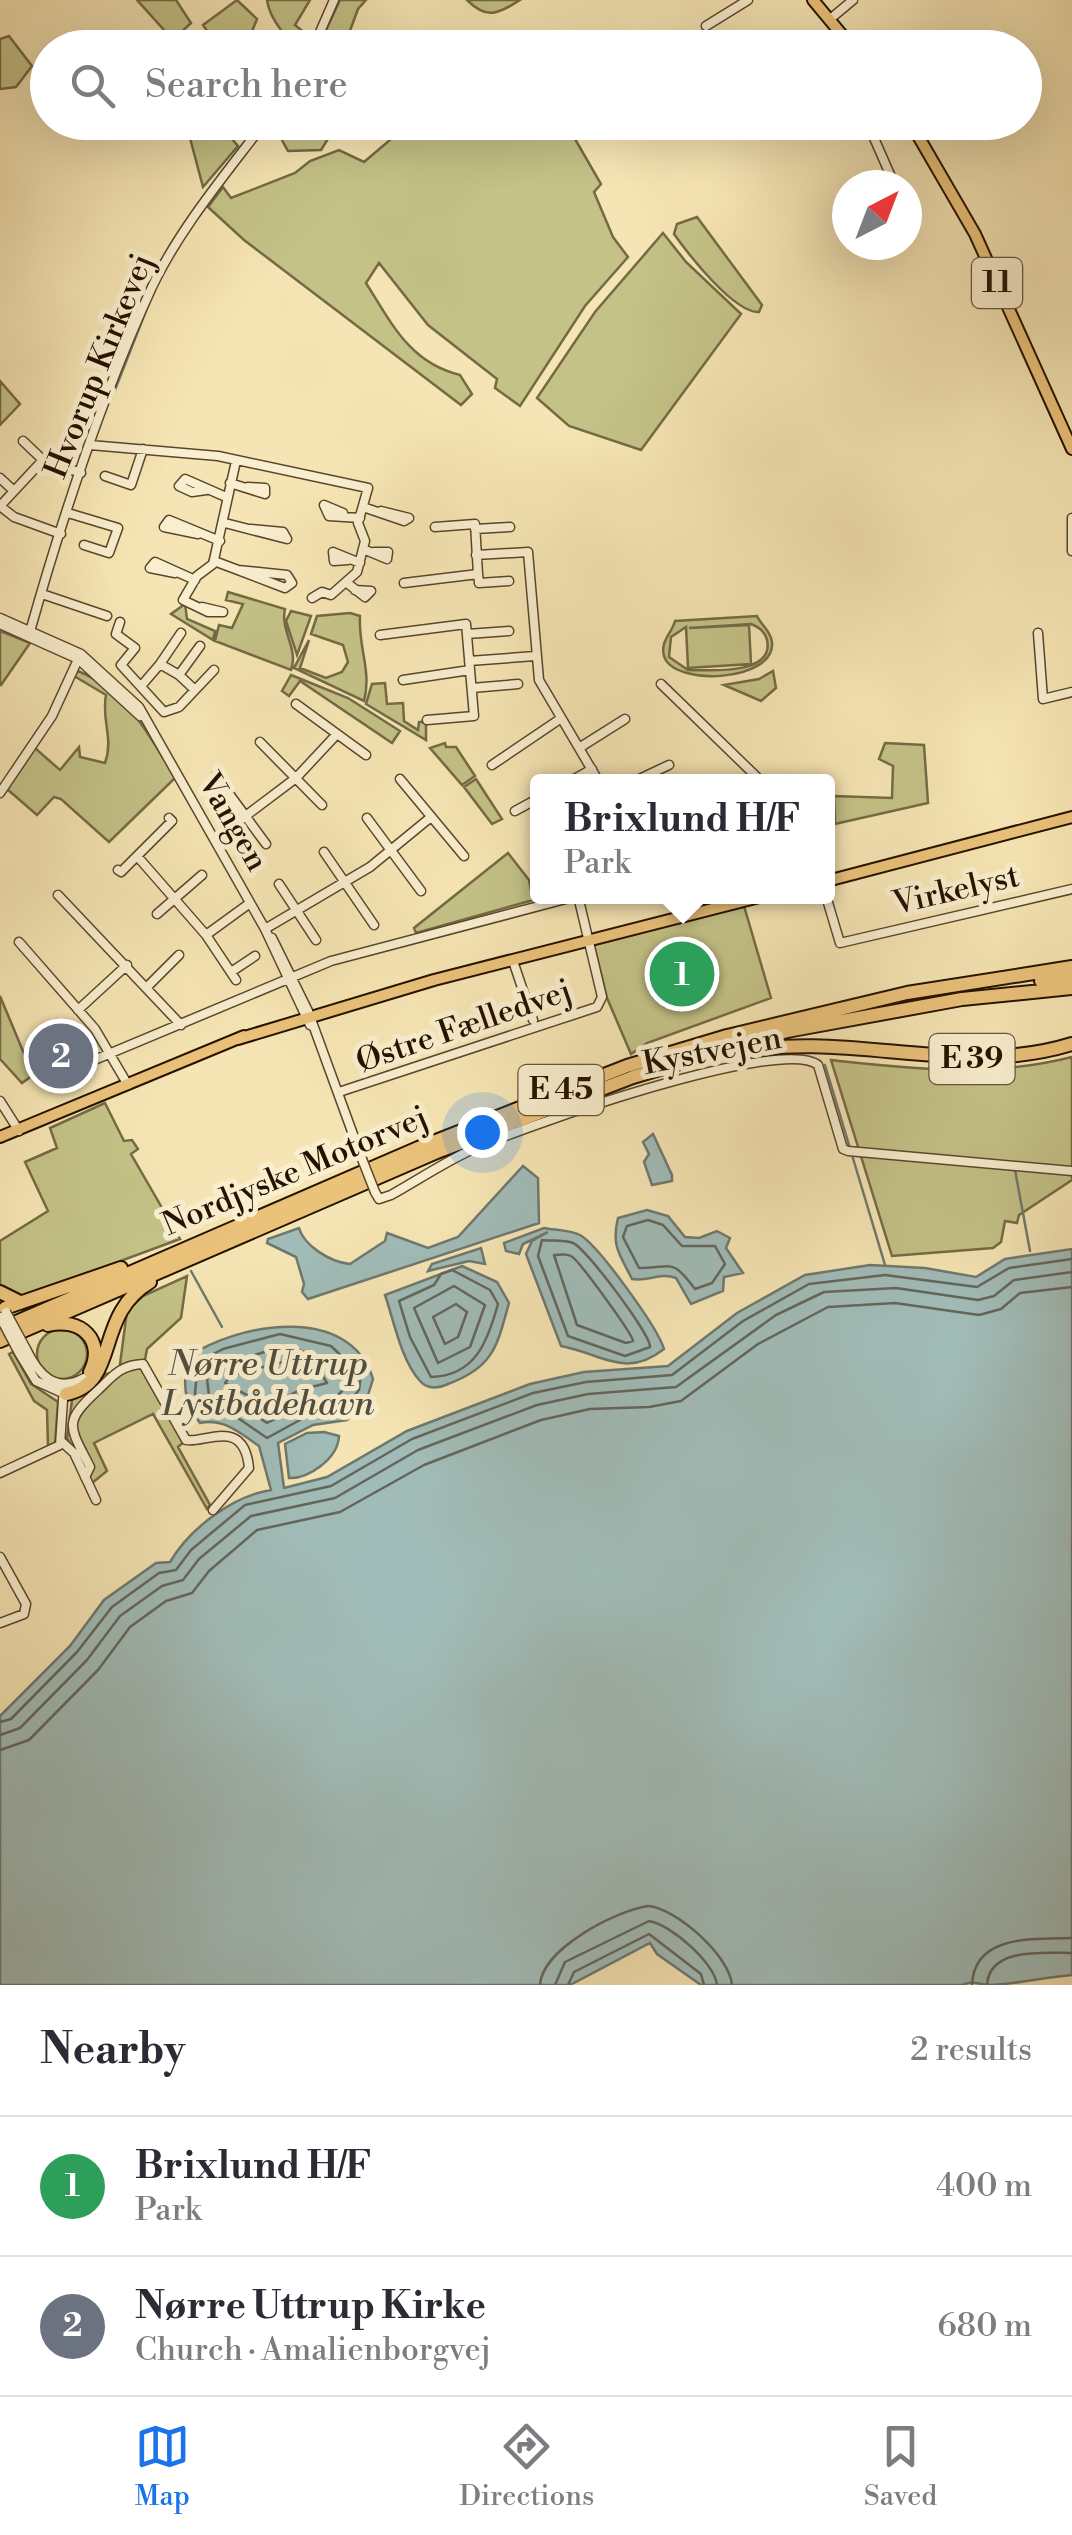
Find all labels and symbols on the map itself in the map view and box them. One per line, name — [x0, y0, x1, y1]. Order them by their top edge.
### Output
north arrow — [832, 170, 922, 260]
street label: Hvorup Kirkevej — [36, 248, 162, 484]
road number: 11 — [972, 258, 1022, 308]
street label: Vangen — [188, 765, 277, 878]
street label: Virkelyst — [888, 856, 1023, 924]
pin: 1 — [650, 936, 714, 1012]
street label: Østre Fælledvej — [351, 970, 577, 1082]
pin: 2 — [28, 1018, 94, 1094]
street label: Kystvejen — [639, 1018, 785, 1084]
road number: E 39 — [930, 1034, 1014, 1084]
road number: E 45 — [518, 1065, 604, 1115]
street label: Nordjyske Motorvej — [156, 1097, 434, 1245]
your location — [457, 1107, 508, 1158]
water label: Nørre Uttrup Lystbådehavn — [161, 1343, 375, 1426]

